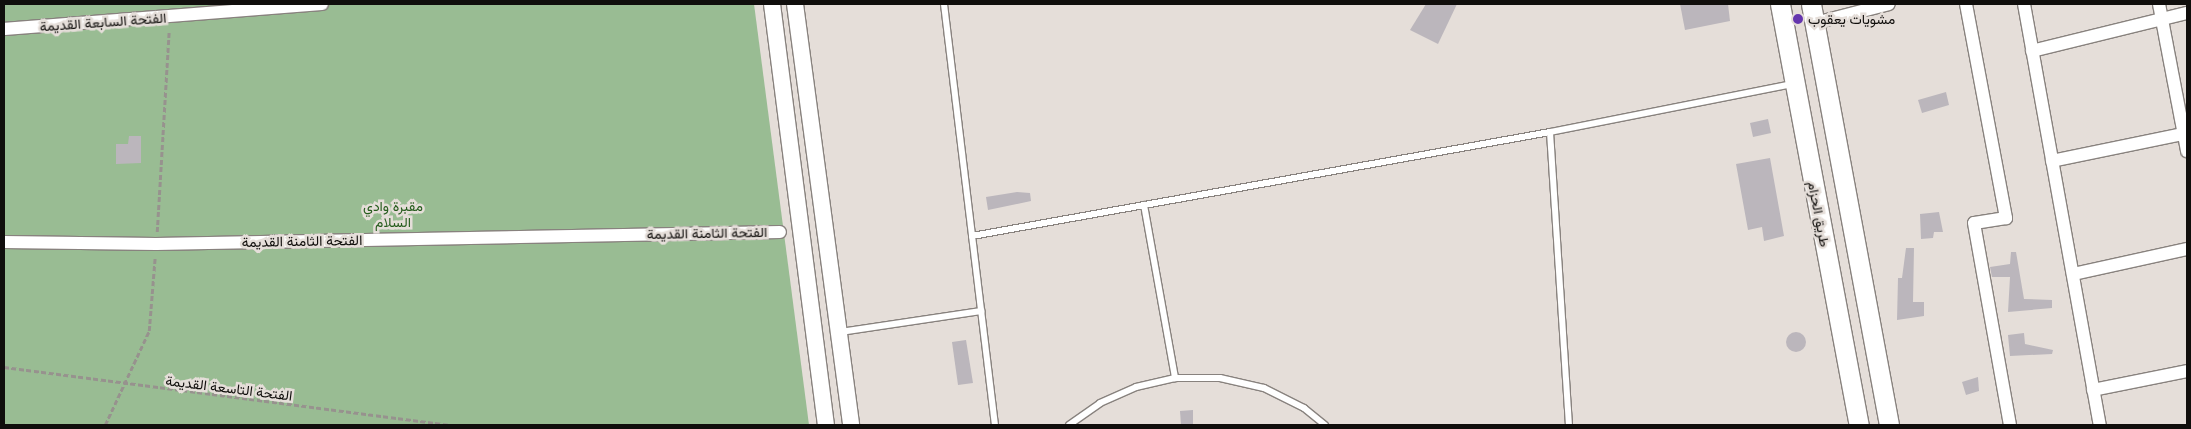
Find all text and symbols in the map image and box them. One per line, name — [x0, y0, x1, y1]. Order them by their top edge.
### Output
street label: الفتحة السابعة القديمة — [39, 9, 167, 35]
place label: مشويات يعقوب — [1808, 11, 1895, 27]
marker: مشويات يعقوب — [1792, 13, 1804, 25]
street label: طريق الحزام — [1804, 180, 1834, 248]
park label: مقبرة وادي السلام — [363, 198, 423, 230]
street label: الفتحة الثامنة القديمة — [647, 224, 767, 242]
street label: الفتحة الثامنة القديمة — [242, 232, 362, 250]
street label: الفتحة التاسعة القديمة — [165, 372, 293, 404]

